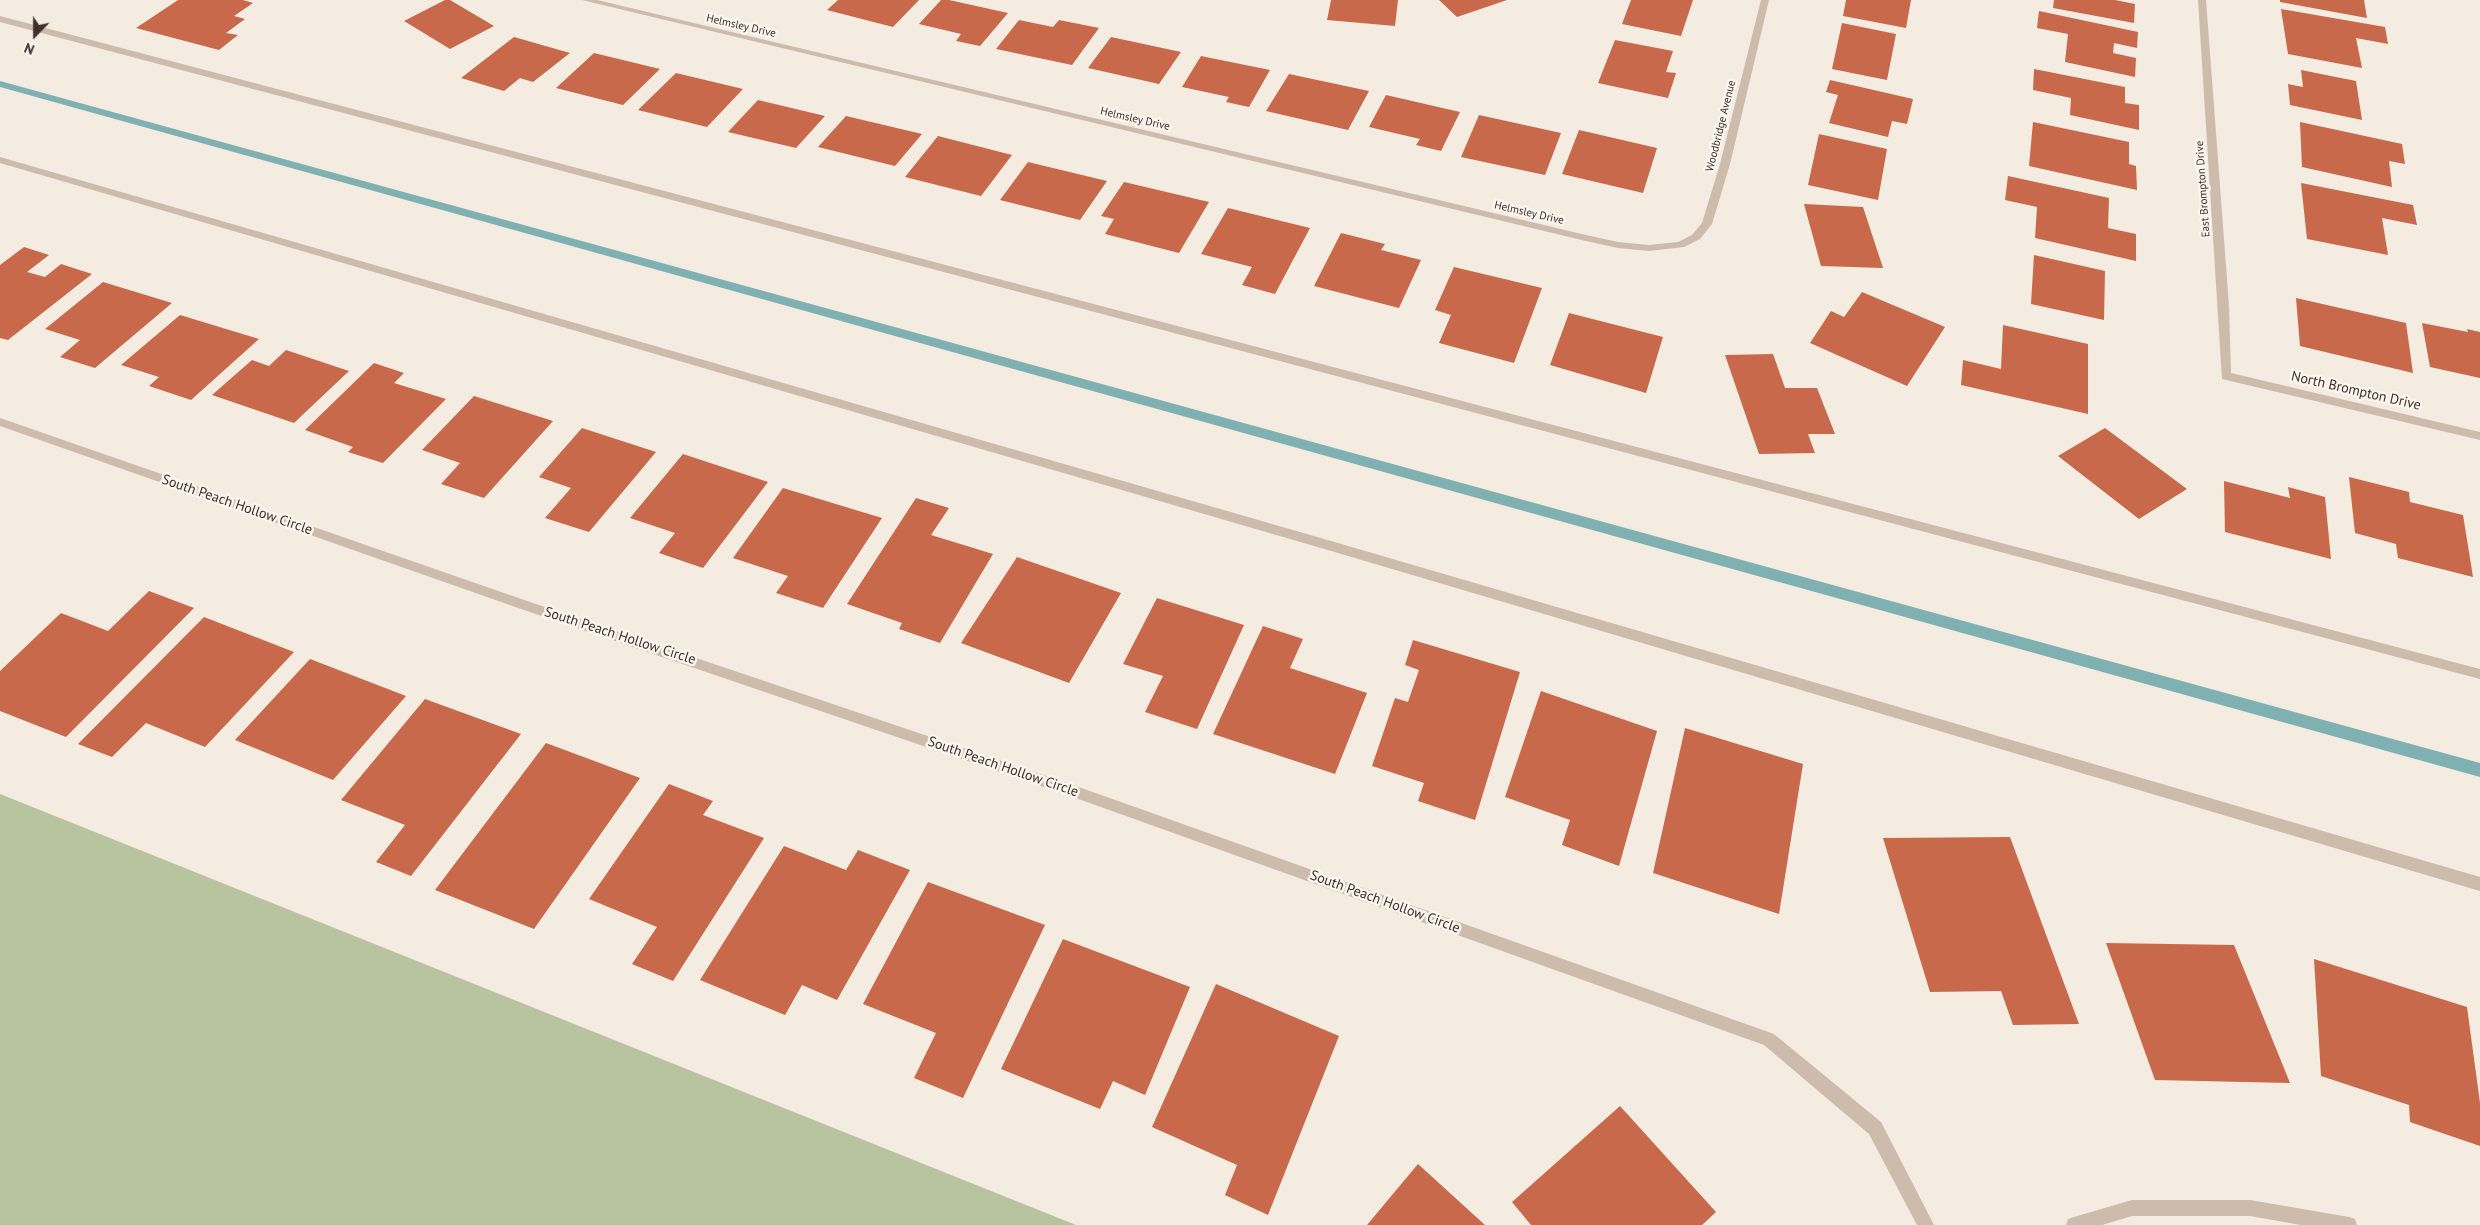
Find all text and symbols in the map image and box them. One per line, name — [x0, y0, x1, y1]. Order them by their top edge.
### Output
north arrow — [10, 10, 60, 60]
street label: Helmsley Drive — [705, 12, 777, 40]
text: N — [22, 39, 37, 59]
street label: Woodbridge Avenue — [1703, 79, 1739, 173]
street label: Helmsley Drive — [1099, 105, 1171, 133]
street label: East Brompton Drive — [2193, 140, 2213, 238]
street label: Helmsley Drive — [1493, 199, 1565, 227]
street label: North Brompton Drive — [2290, 368, 2422, 414]
street label: South Peach Hollow Circle — [159, 471, 315, 539]
street label: South Peach Hollow Circle — [542, 604, 698, 668]
street label: South Peach Hollow Circle — [925, 733, 1081, 801]
street label: South Peach Hollow Circle — [1308, 867, 1462, 937]

